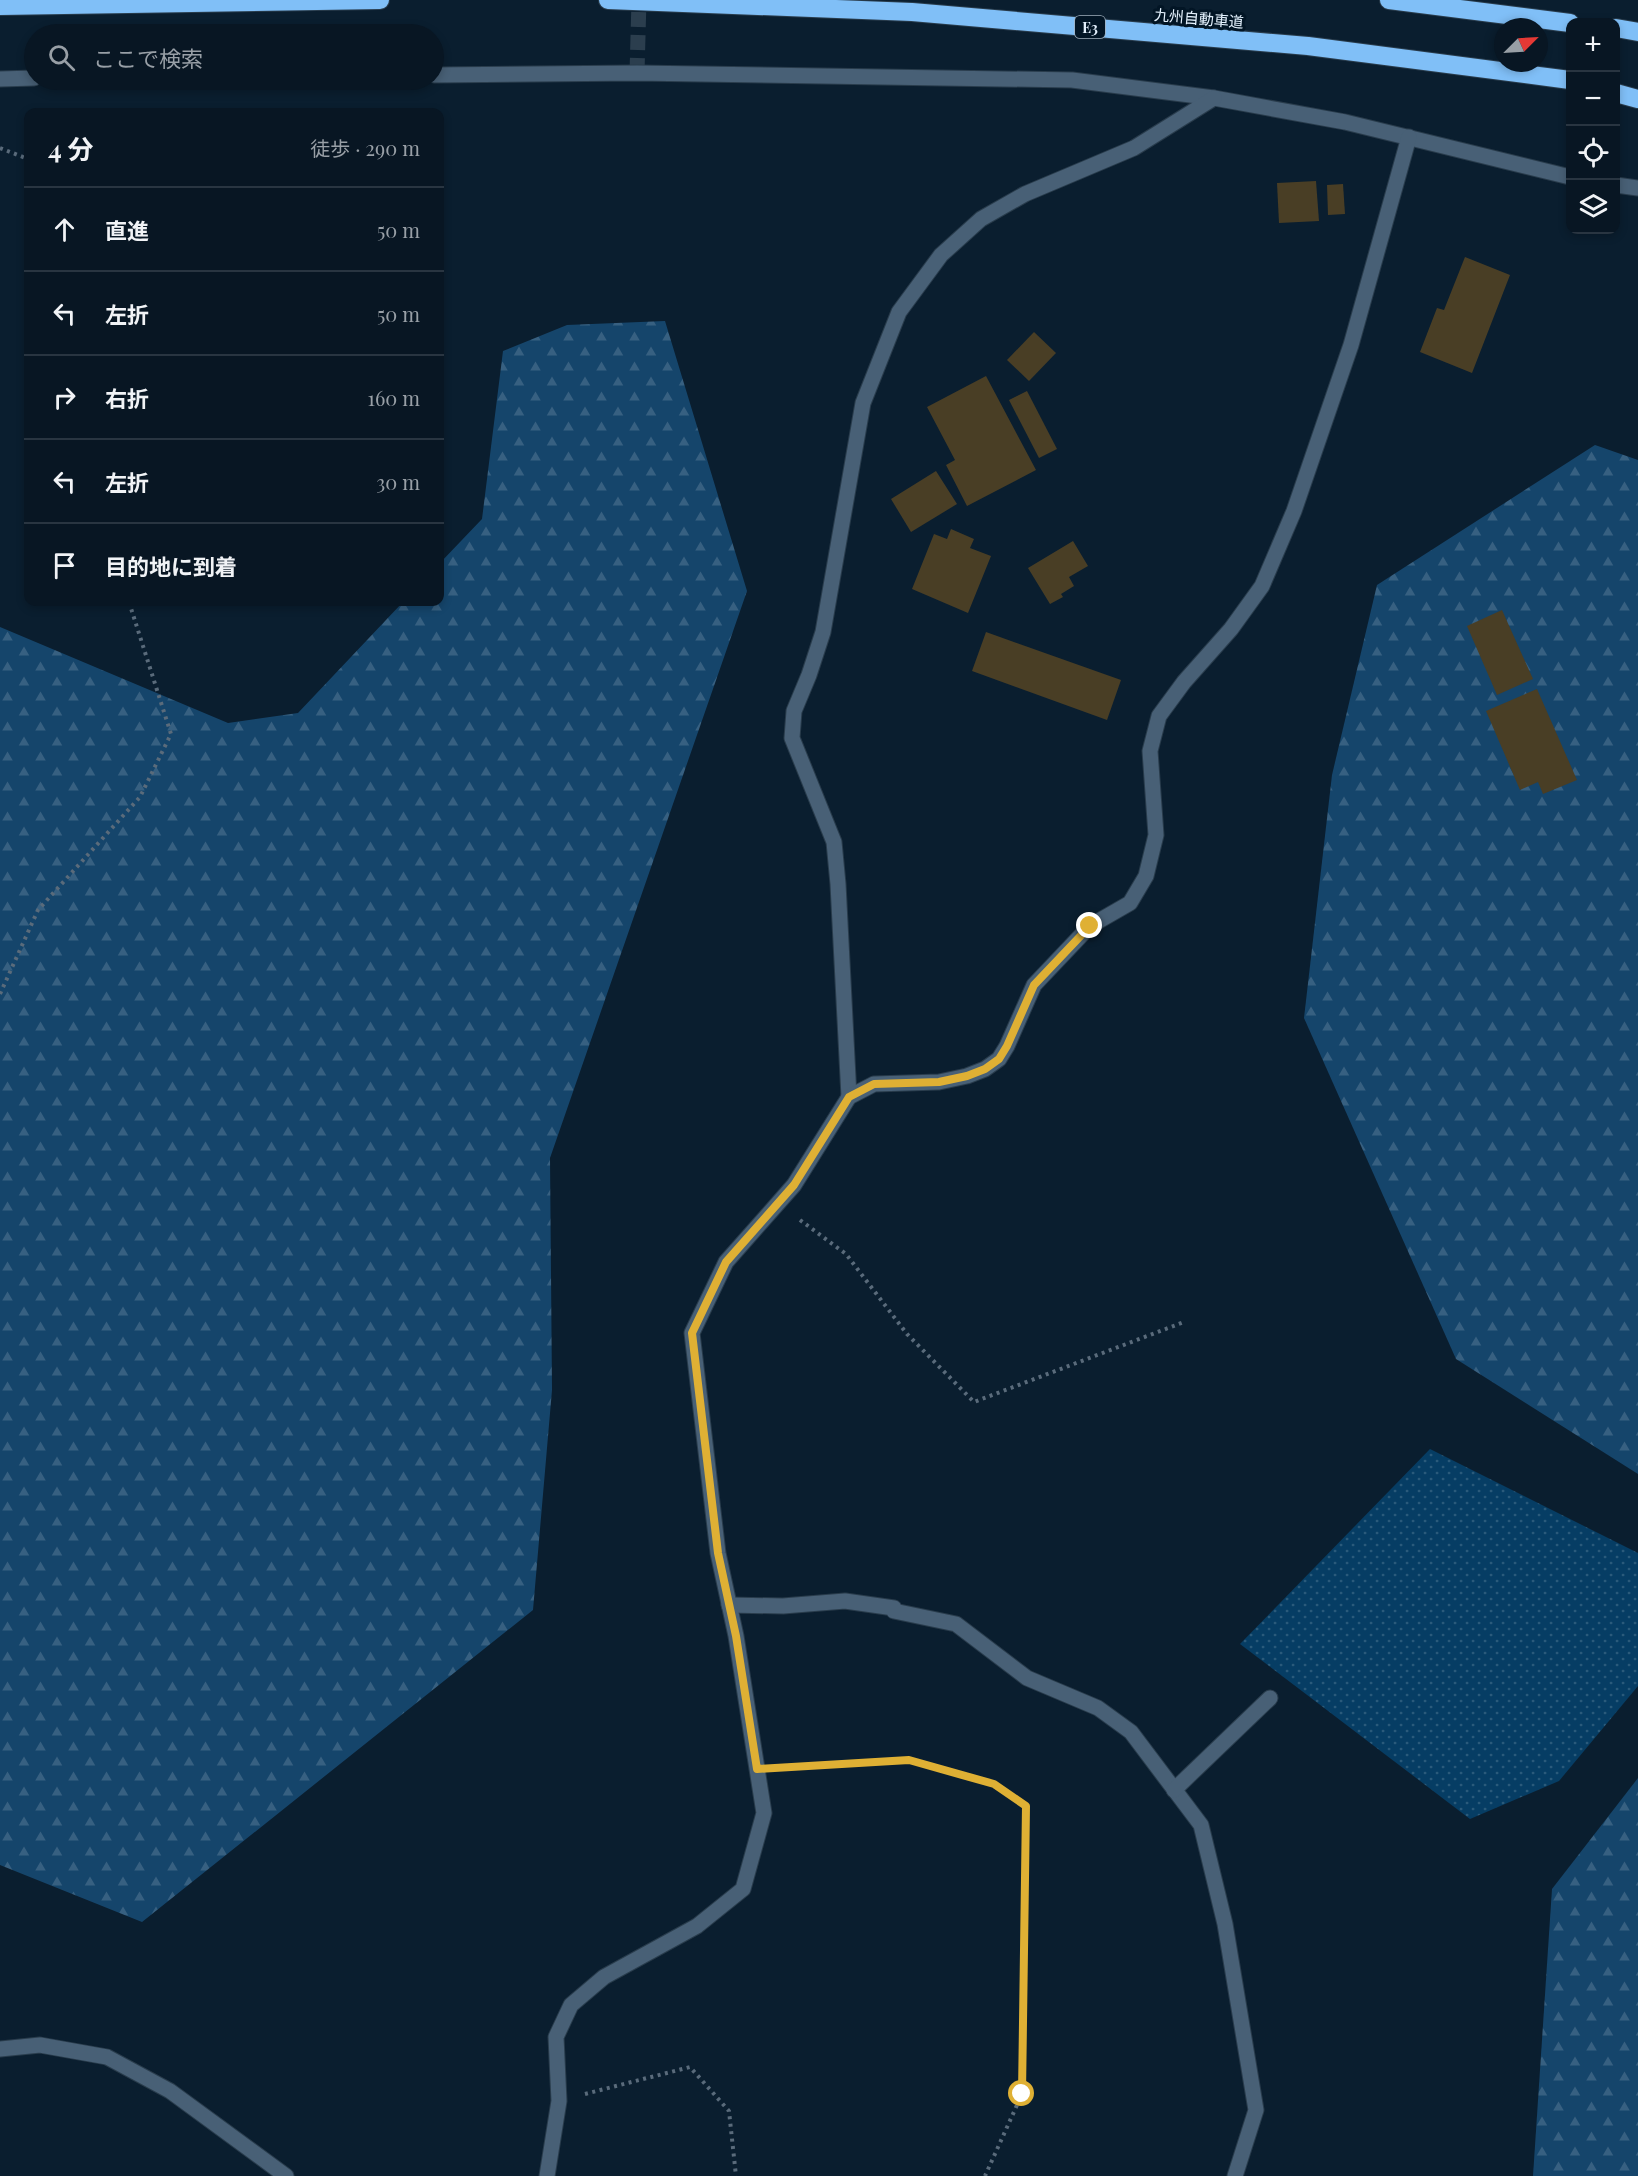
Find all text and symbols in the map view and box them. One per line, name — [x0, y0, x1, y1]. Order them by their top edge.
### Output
street label: 九州自動車道 — [1153, 4, 1245, 32]
road number: E3 — [1075, 16, 1105, 38]
north arrow — [1494, 18, 1548, 72]
map controls — [1566, 18, 1620, 234]
button: + — [1566, 18, 1620, 72]
search box — [24, 24, 444, 90]
icon: search — [45, 41, 78, 74]
text: ここで検索 — [93, 43, 203, 73]
button: − — [1566, 72, 1620, 126]
button: locate — [1566, 126, 1620, 180]
text: 4 分 — [48, 131, 94, 166]
text: 徒歩 · 290 m — [310, 134, 420, 161]
button: layers — [1566, 180, 1620, 234]
icon: ahead — [48, 213, 81, 246]
text: 直進 — [105, 215, 149, 245]
text: 50 m — [377, 216, 420, 243]
icon: left — [48, 297, 81, 330]
text: 左折 — [105, 299, 149, 329]
text: 50 m — [377, 300, 420, 327]
icon: right — [48, 381, 81, 414]
text: 右折 — [105, 383, 149, 413]
text: 160 m — [368, 384, 420, 411]
icon: left — [48, 465, 81, 498]
text: 左折 — [105, 467, 149, 497]
text: 30 m — [376, 468, 420, 495]
icon: arrive — [48, 549, 81, 582]
text: 目的地に到着 — [105, 551, 237, 581]
route end — [1076, 912, 1102, 938]
route start — [1008, 2080, 1034, 2106]

